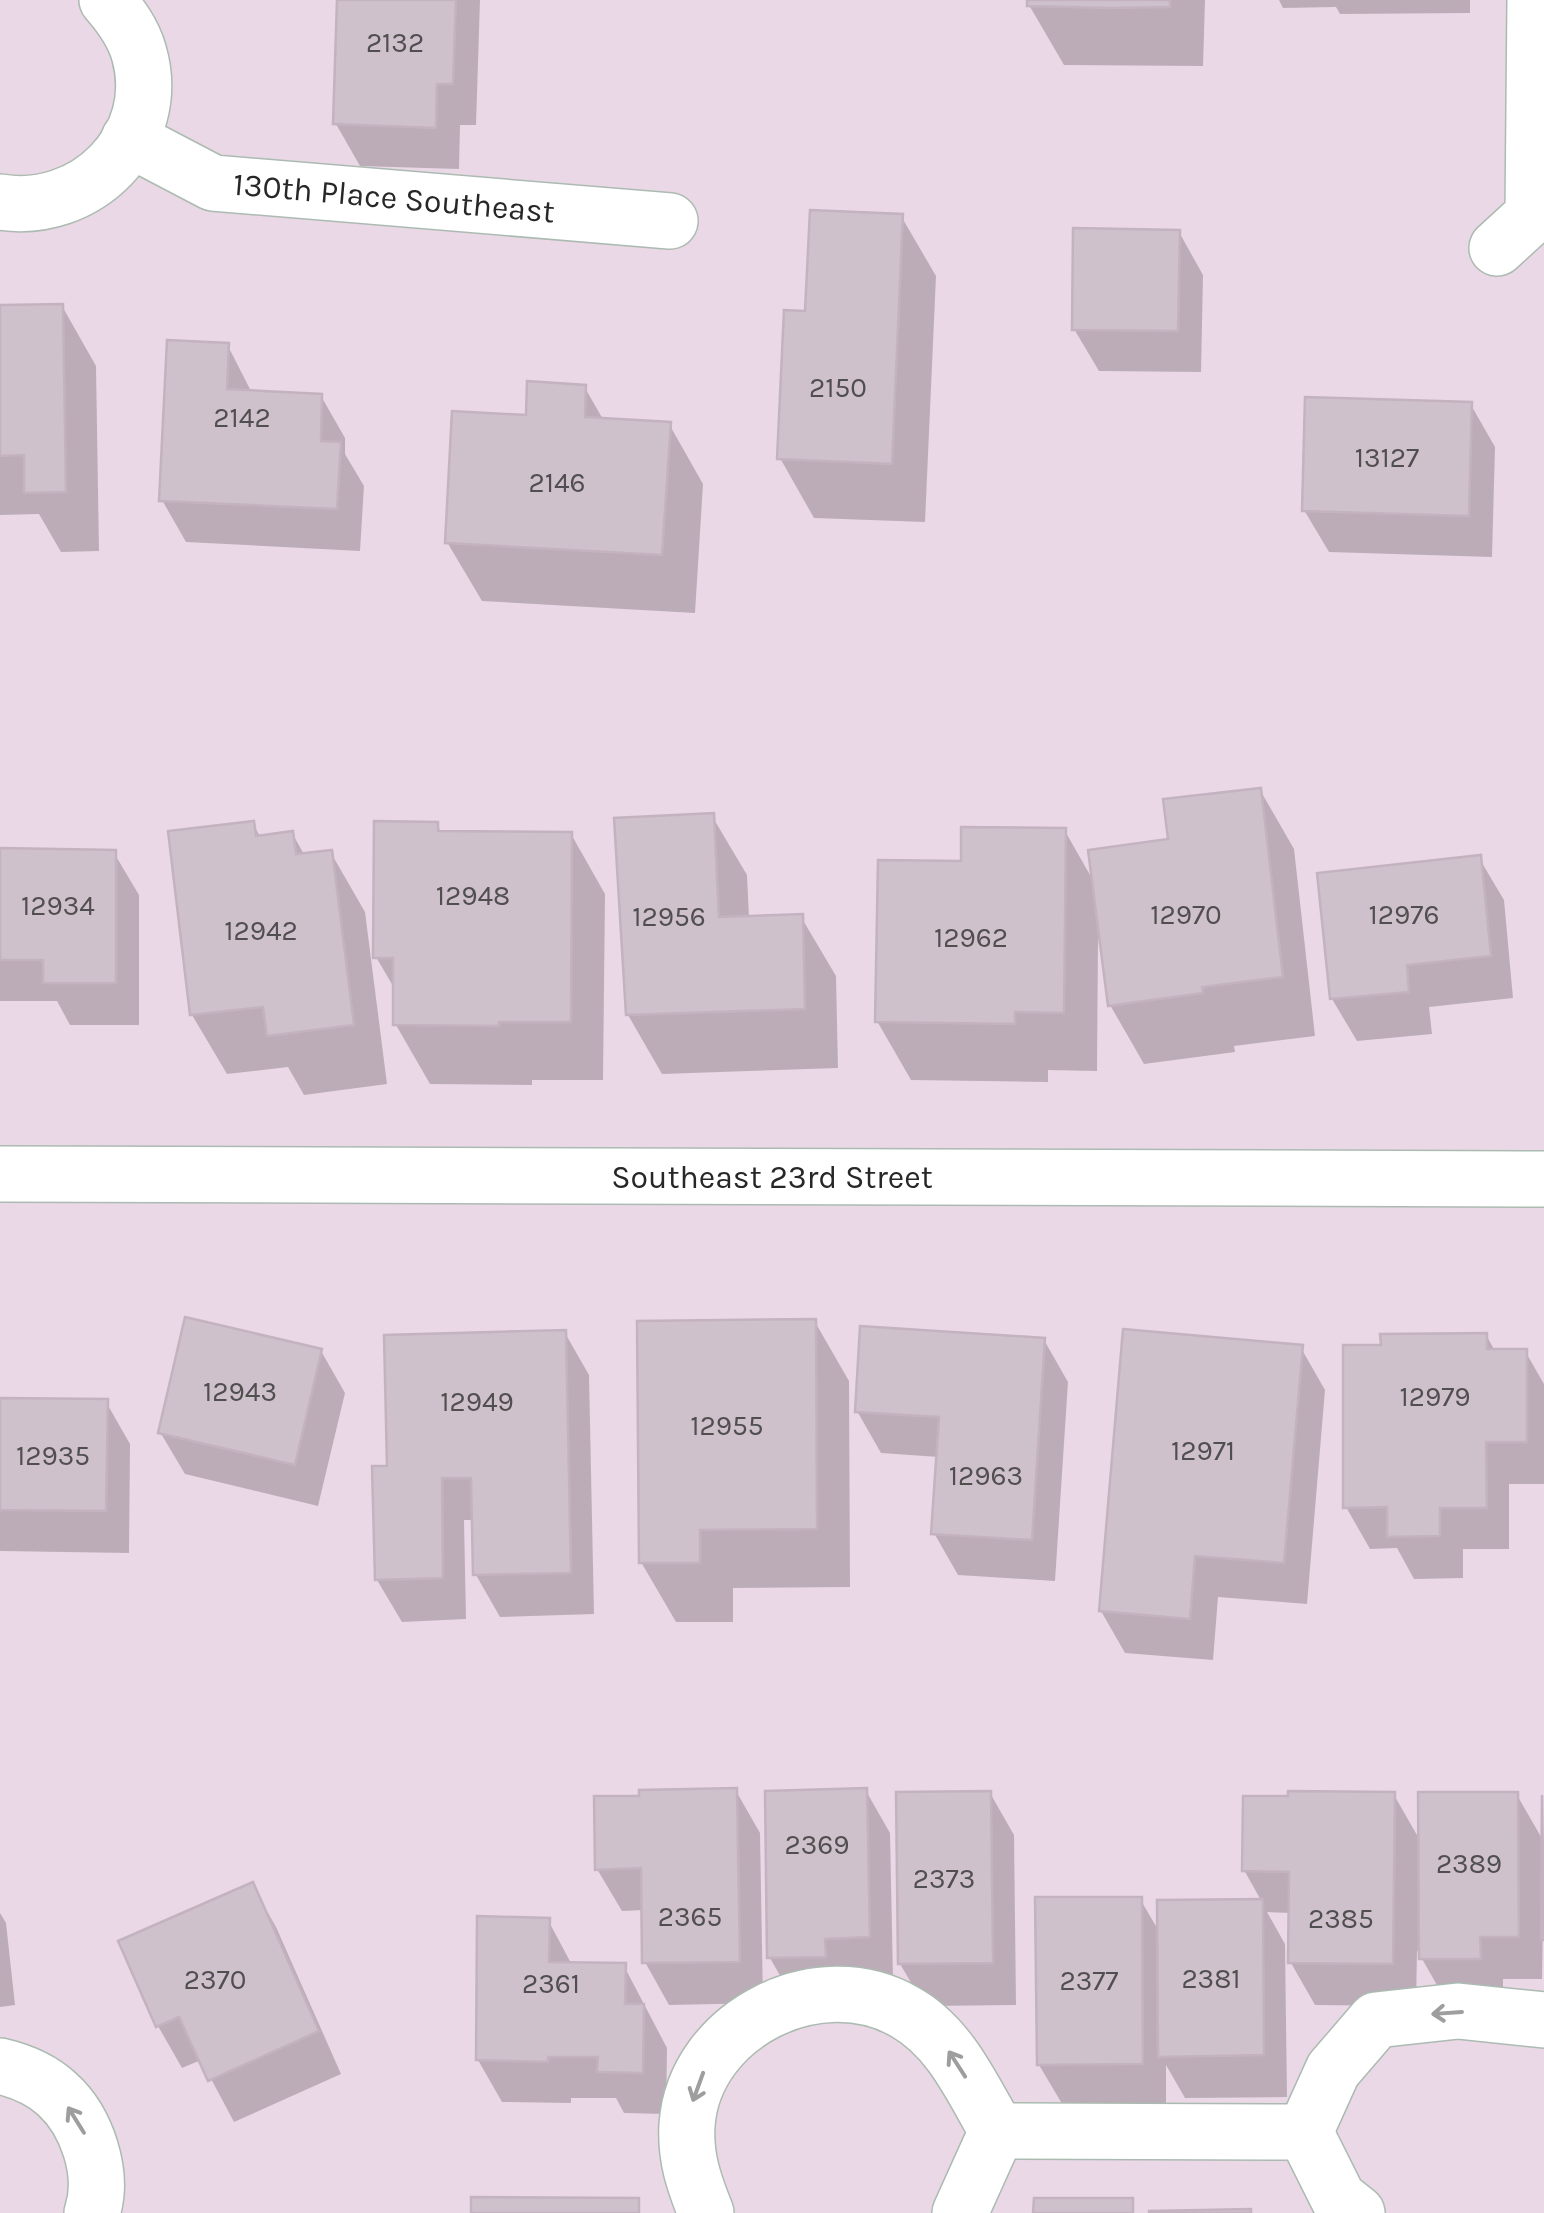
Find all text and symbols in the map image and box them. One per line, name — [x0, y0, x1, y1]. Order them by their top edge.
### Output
house number: 2132 — [366, 26, 424, 59]
street label: 130th Place Southeast — [232, 166, 556, 230]
house number: 2150 — [809, 371, 867, 404]
house number: 2142 — [213, 401, 271, 434]
house number: 13127 — [1355, 441, 1419, 474]
house number: 2146 — [528, 466, 586, 499]
house number: 12948 — [436, 879, 510, 912]
house number: 12934 — [21, 889, 95, 922]
house number: 12970 — [1150, 898, 1222, 931]
house number: 12976 — [1369, 898, 1439, 931]
house number: 12956 — [632, 900, 706, 933]
house number: 12942 — [224, 914, 298, 947]
house number: 12962 — [934, 921, 1008, 954]
street label: Southeast 23rd Street — [611, 1159, 933, 1196]
house number: 12943 — [203, 1375, 277, 1408]
house number: 12979 — [1399, 1380, 1471, 1413]
house number: 12949 — [440, 1385, 514, 1418]
house number: 12955 — [690, 1409, 764, 1442]
house number: 12971 — [1171, 1434, 1235, 1467]
house number: 12935 — [16, 1439, 90, 1472]
house number: 12963 — [949, 1459, 1023, 1492]
house number: 2369 — [784, 1828, 850, 1861]
house number: 2389 — [1436, 1847, 1502, 1880]
house number: 2373 — [913, 1862, 975, 1895]
house number: 2365 — [658, 1900, 722, 1933]
house number: 2385 — [1308, 1902, 1374, 1935]
house number: 2381 — [1181, 1962, 1241, 1995]
house number: 2370 — [184, 1963, 246, 1996]
house number: 2377 — [1059, 1964, 1119, 1997]
house number: 2361 — [522, 1967, 580, 2000]
one-way arrow — [1431, 2004, 1464, 2023]
one-way arrow — [947, 2051, 968, 2079]
one-way arrow — [688, 2071, 706, 2103]
one-way arrow — [66, 2107, 86, 2135]

